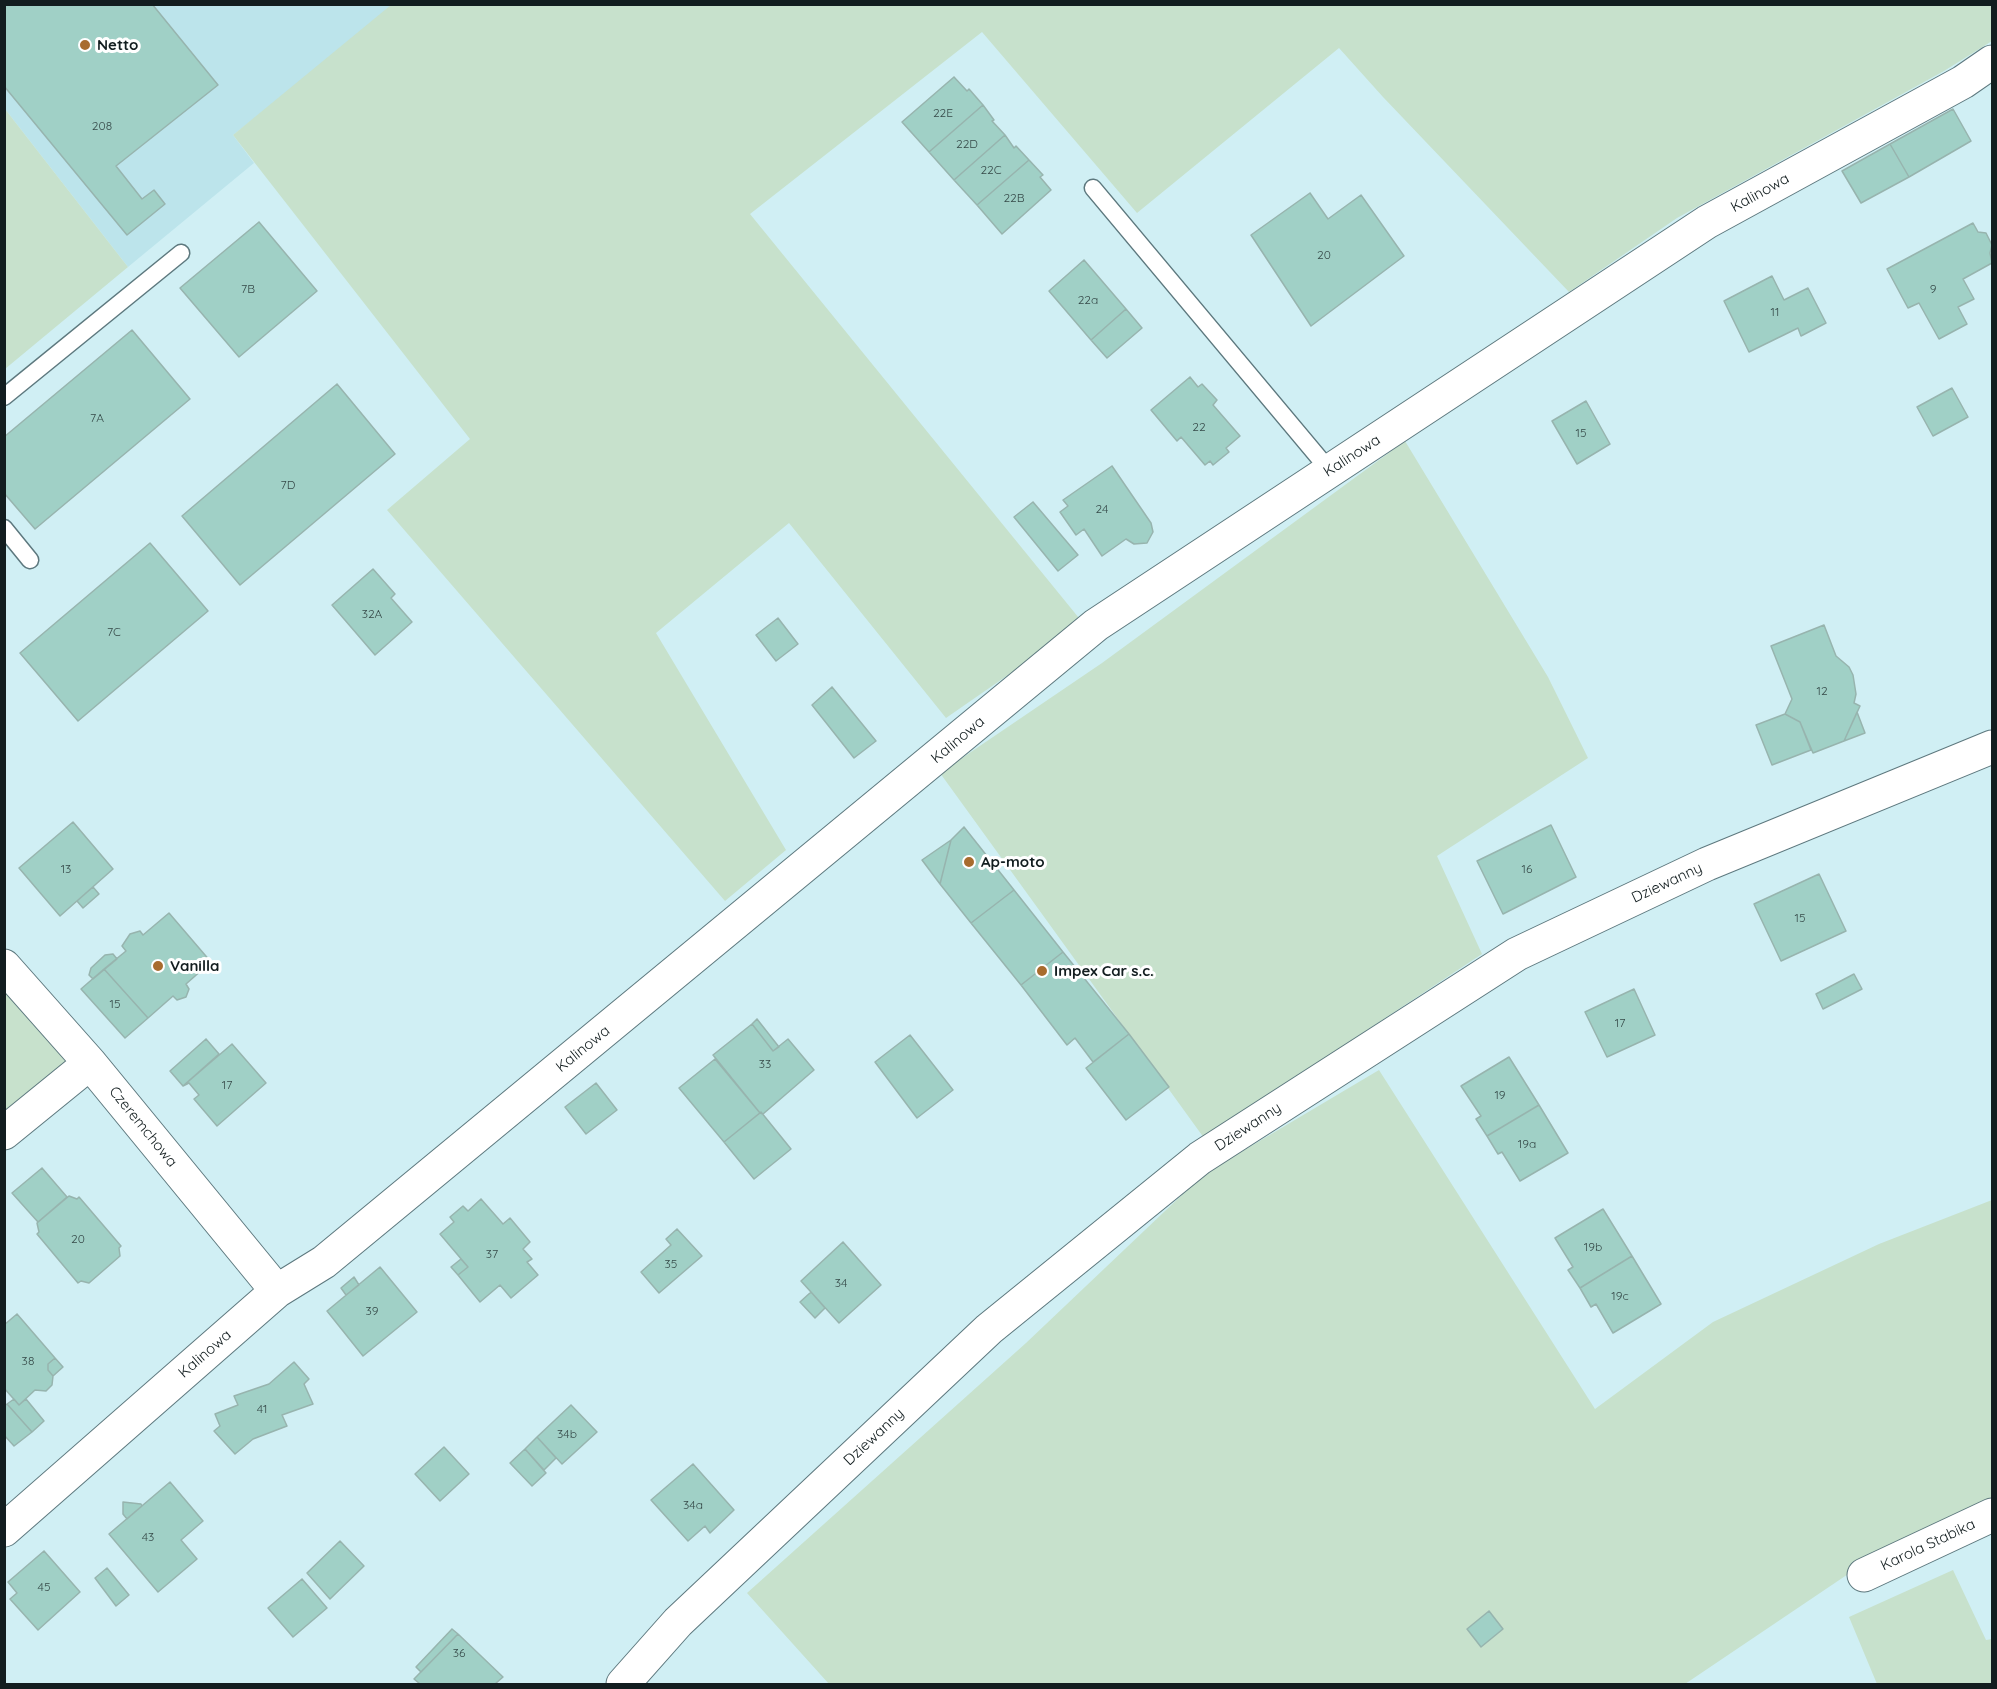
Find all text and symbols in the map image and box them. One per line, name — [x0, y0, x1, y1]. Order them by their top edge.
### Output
place label: Netto — [97, 36, 138, 54]
marker: Netto — [78, 38, 92, 52]
house number: 22E — [933, 106, 953, 120]
house number: 208 — [92, 119, 112, 133]
house number: 22D — [956, 137, 978, 151]
house number: 22C — [980, 163, 1002, 177]
street label: Kalinowa — [1728, 170, 1792, 216]
house number: 22B — [1003, 191, 1025, 205]
house number: 20 — [1317, 248, 1331, 262]
house number: 7B — [241, 282, 255, 296]
house number: 9 — [1930, 282, 1936, 296]
house number: 22a — [1078, 293, 1098, 307]
house number: 11 — [1771, 305, 1779, 319]
house number: 7A — [90, 411, 104, 425]
house number: 22 — [1192, 420, 1206, 434]
house number: 15 — [1576, 426, 1586, 440]
street label: Kalinowa — [1320, 431, 1384, 481]
house number: 7D — [281, 478, 295, 492]
house number: 24 — [1096, 502, 1108, 516]
house number: 32A — [362, 607, 382, 621]
house number: 7C — [107, 625, 121, 639]
house number: 12 — [1816, 684, 1828, 698]
street label: Kalinowa — [928, 713, 988, 767]
place label: Ap-moto — [981, 853, 1045, 871]
marker: Ap-moto — [962, 855, 976, 869]
street label: Dziewanny — [1629, 859, 1705, 907]
house number: 13 — [61, 862, 71, 876]
house number: 16 — [1522, 862, 1532, 876]
house number: 15 — [1795, 911, 1805, 925]
place label: Vanilla — [170, 957, 219, 975]
marker: Vanilla — [151, 959, 165, 973]
place label: Impex Car s.c. — [1054, 962, 1154, 980]
marker: Impex Car s.c. — [1035, 964, 1049, 978]
house number: 15 — [110, 997, 120, 1011]
house number: 17 — [1615, 1016, 1625, 1030]
street label: Kalinowa — [552, 1022, 614, 1076]
house number: 33 — [759, 1057, 771, 1071]
house number: 17 — [222, 1078, 232, 1092]
street label: Czeremchowa — [105, 1083, 181, 1171]
house number: 19 — [1494, 1088, 1506, 1102]
street label: Dziewanny — [1211, 1099, 1285, 1155]
house number: 19a — [1518, 1137, 1536, 1151]
house number: 20 — [71, 1232, 85, 1246]
house number: 19b — [1584, 1240, 1602, 1254]
house number: 37 — [486, 1247, 498, 1261]
house number: 35 — [665, 1257, 677, 1271]
house number: 34 — [835, 1276, 847, 1290]
house number: 19c — [1611, 1289, 1629, 1303]
house number: 39 — [366, 1304, 378, 1318]
street label: Kalinowa — [175, 1326, 235, 1382]
house number: 38 — [22, 1354, 34, 1368]
house number: 41 — [257, 1402, 267, 1416]
street label: Dziewanny — [840, 1405, 908, 1469]
house number: 34b — [557, 1427, 577, 1441]
house number: 34a — [683, 1498, 703, 1512]
street label: Karola Stabika — [1878, 1515, 1978, 1575]
house number: 43 — [142, 1530, 154, 1544]
house number: 45 — [38, 1580, 50, 1594]
house number: 36 — [453, 1646, 465, 1660]

